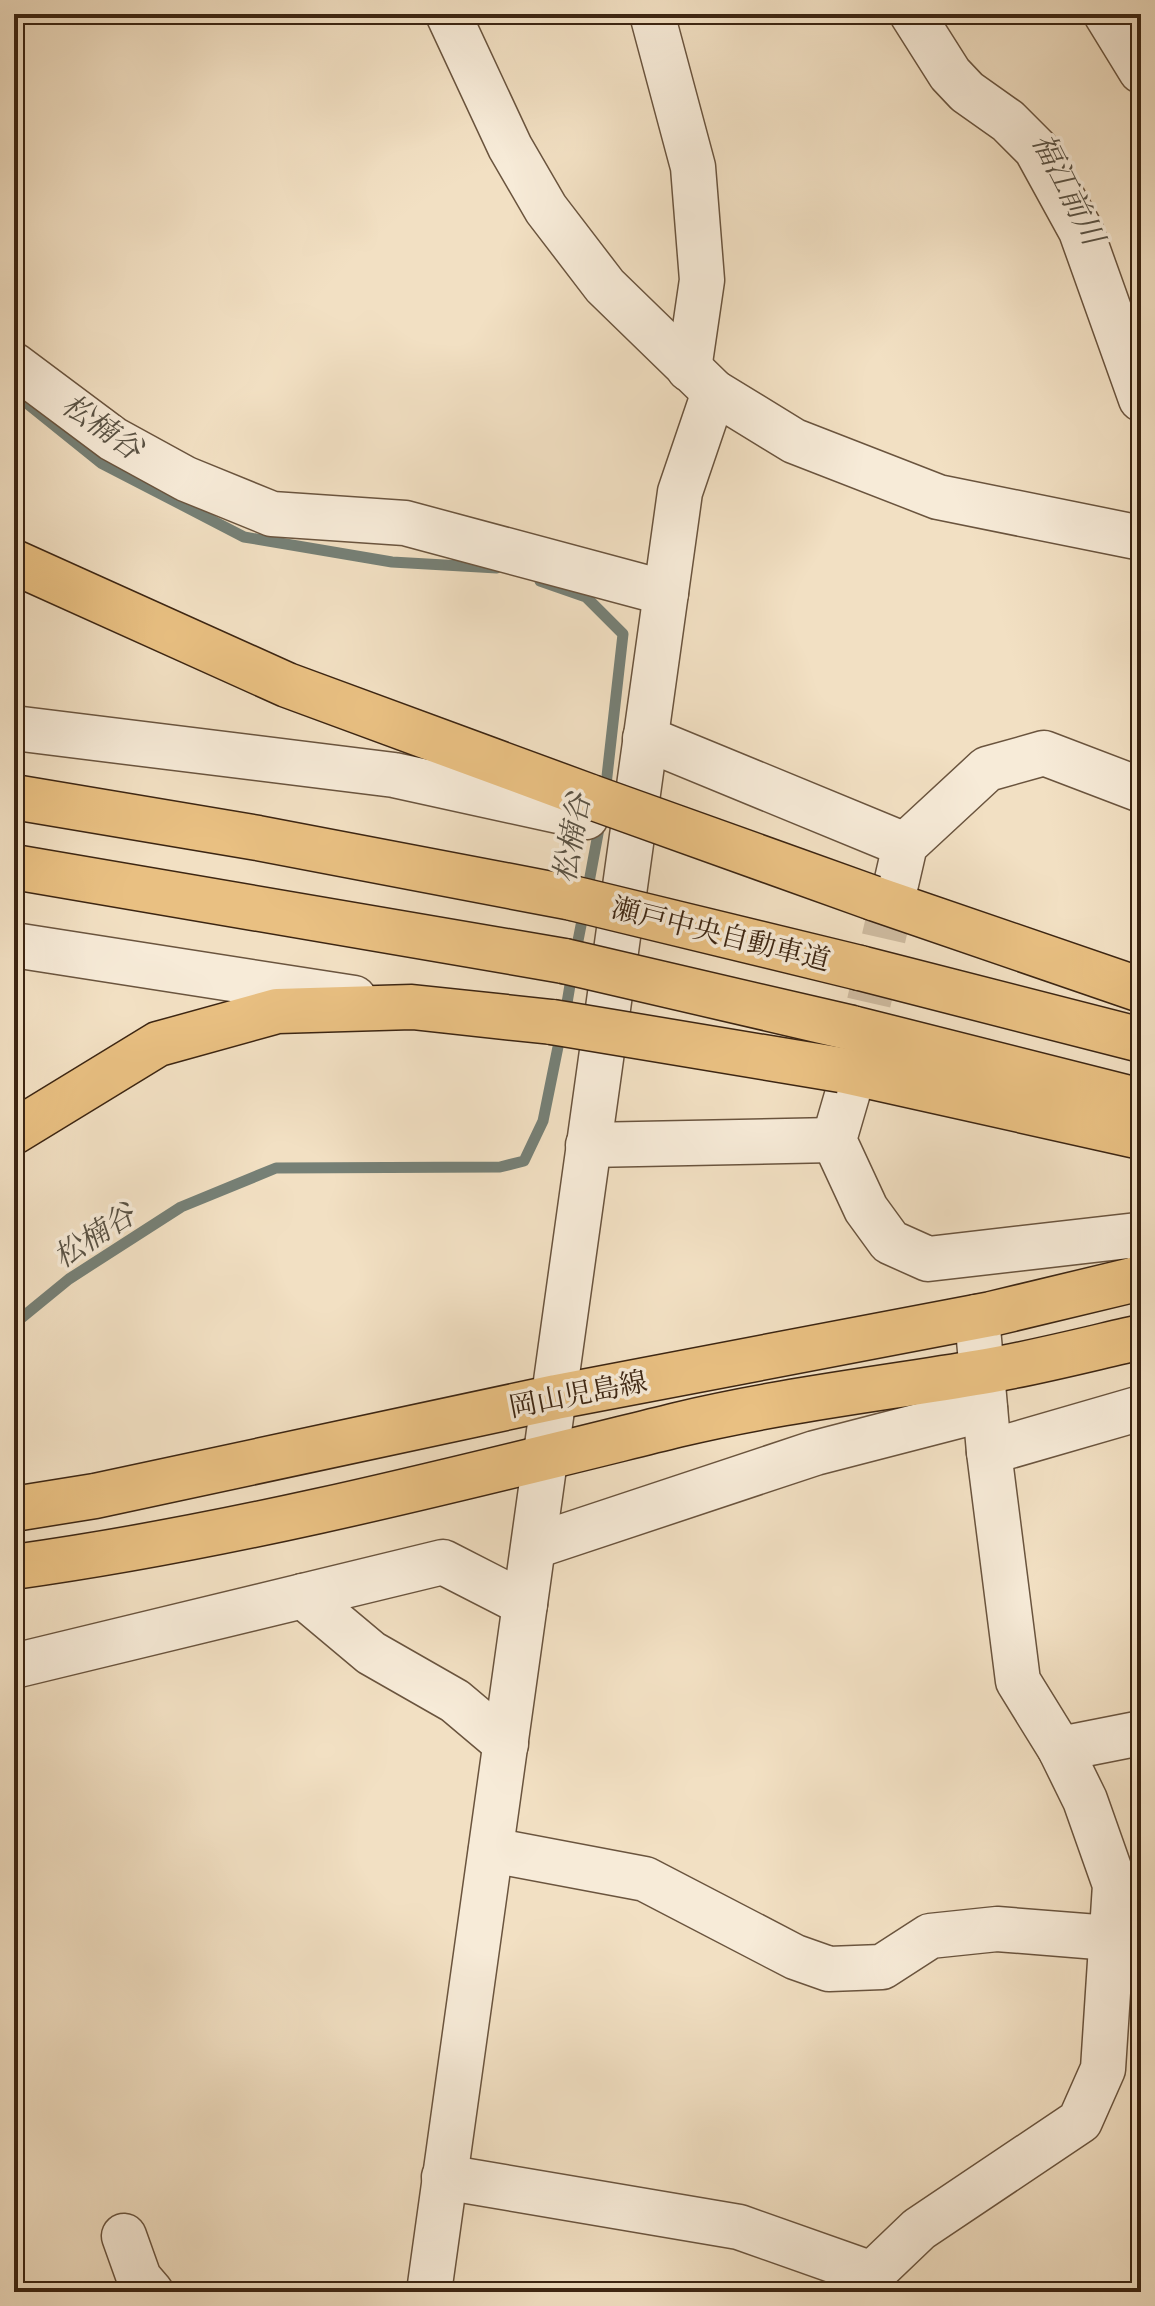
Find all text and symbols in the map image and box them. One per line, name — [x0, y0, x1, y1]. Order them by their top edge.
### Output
water label: 福江前川 — [1025, 127, 1113, 253]
water label: 松楠谷 — [55, 386, 151, 469]
water label: 松楠谷 — [546, 789, 598, 885]
street label: 瀬戸中央自動車道 — [608, 890, 834, 978]
water label: 松楠谷 — [46, 1195, 143, 1276]
street label: 岡山児島線 — [506, 1363, 650, 1425]

